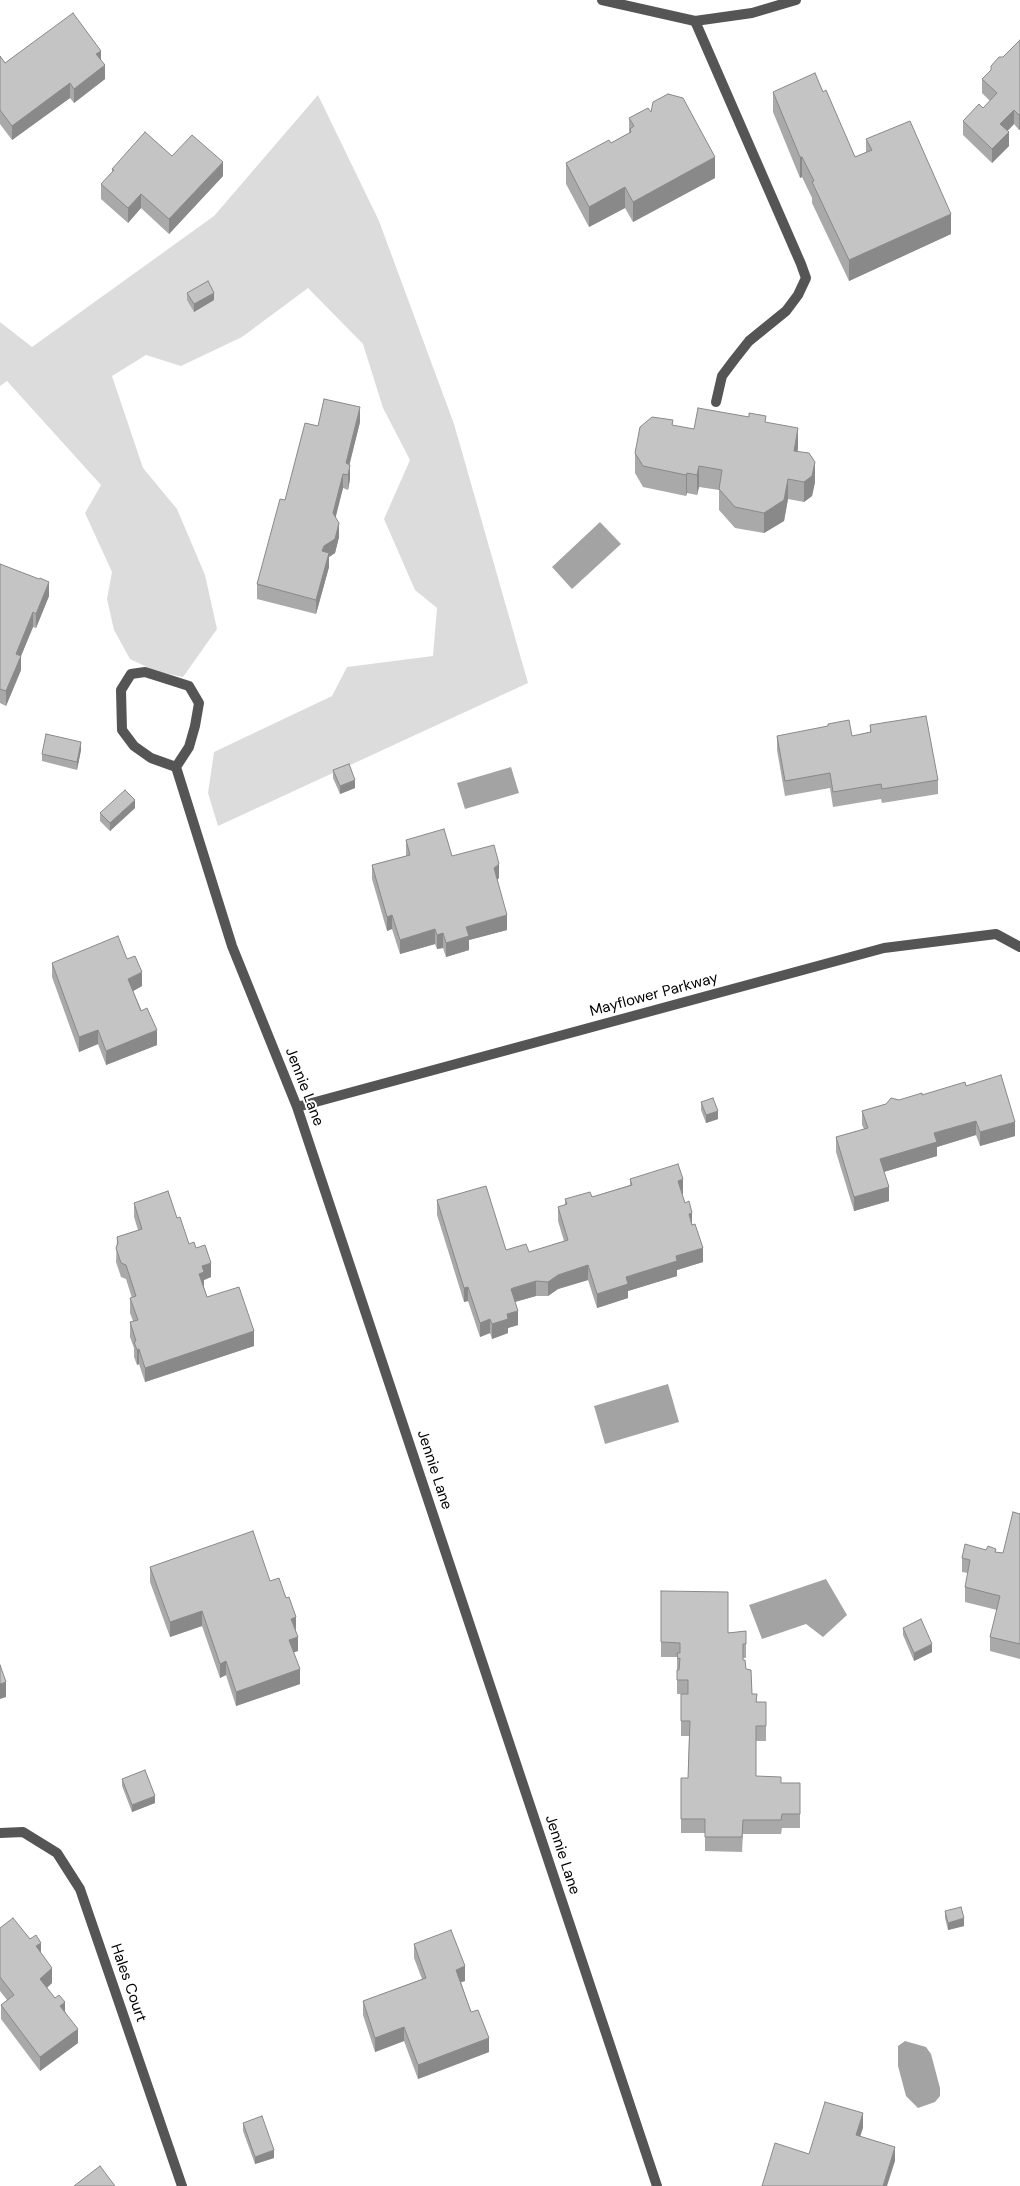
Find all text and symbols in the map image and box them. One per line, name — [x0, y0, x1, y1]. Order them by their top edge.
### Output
street label: Mayflower Parkway — [588, 969, 720, 1021]
street label: Jennie Lane — [281, 1045, 327, 1129]
street label: Jennie Lane — [413, 1428, 455, 1512]
street label: Jennie Lane — [541, 1813, 583, 1897]
street label: Hales Court — [106, 1942, 150, 2024]

